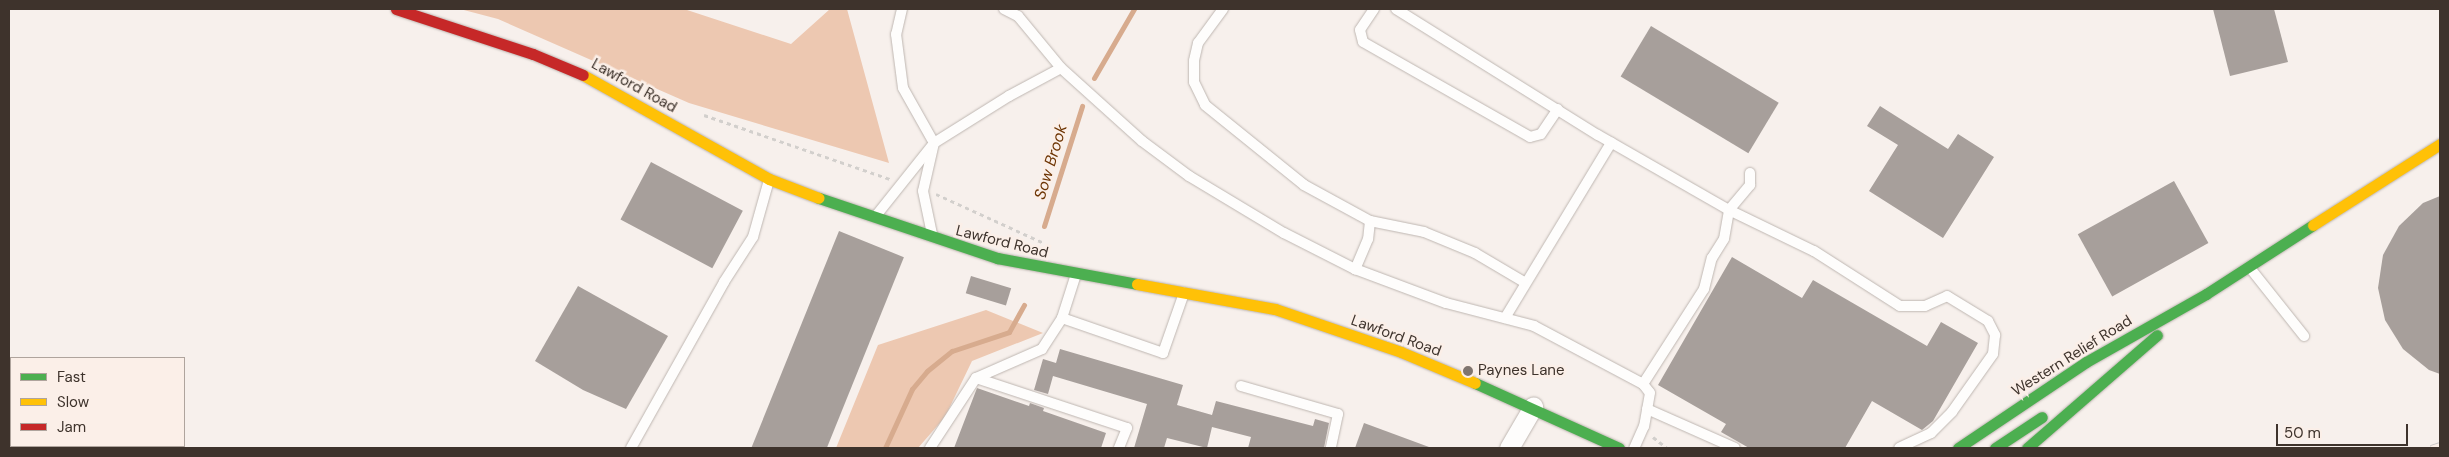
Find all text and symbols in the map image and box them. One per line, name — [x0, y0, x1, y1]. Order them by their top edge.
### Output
street label: Lawford Road — [588, 55, 680, 117]
water label: Sow Brook — [1030, 122, 1072, 202]
street label: Lawford Road — [954, 222, 1050, 262]
street label: Lawford Road — [1348, 311, 1444, 361]
street label: Western Relief Road — [2009, 312, 2135, 400]
legend — [10, 357, 185, 447]
place label: Paynes Lane — [1478, 362, 1564, 380]
marker: Paynes Lane — [1462, 365, 1474, 377]
text: Fast — [57, 367, 86, 387]
text: Slow — [57, 392, 89, 412]
scale bar — [2279, 414, 2412, 446]
text: Jam — [57, 417, 86, 437]
text: 50 m — [2284, 423, 2321, 443]

